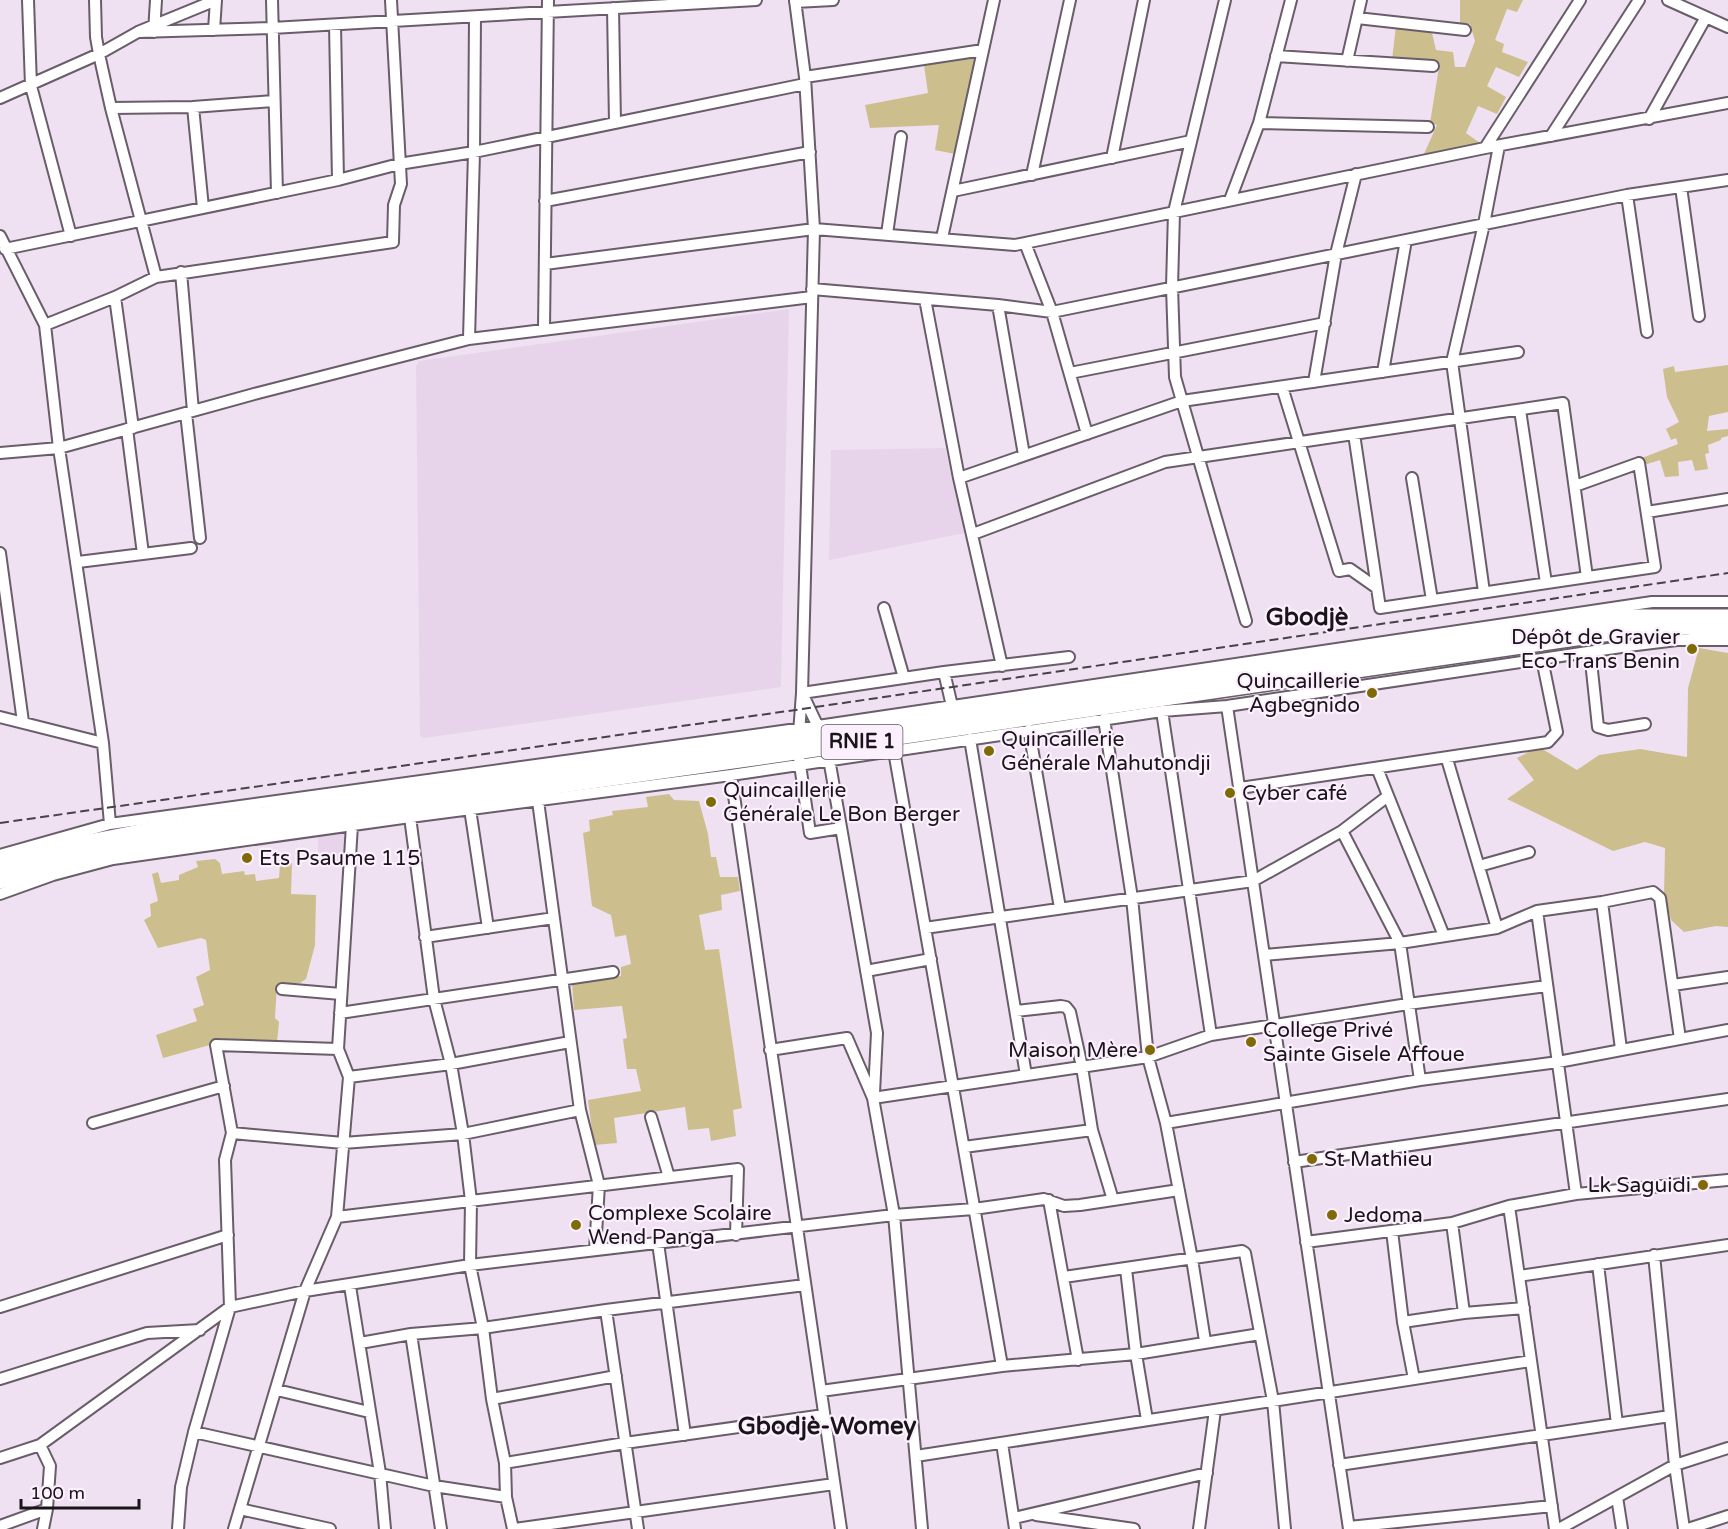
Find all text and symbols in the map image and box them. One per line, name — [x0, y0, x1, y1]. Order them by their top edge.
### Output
district label: Gbodjè — [1266, 603, 1349, 632]
place label: Dépôt de Gravier Eco Trans Benin — [1511, 625, 1680, 674]
marker: Dépôt de Gravier Eco Trans Benin — [1685, 642, 1699, 656]
place label: Quincaillerie Agbegnido — [1237, 669, 1360, 718]
marker: Quincaillerie Agbegnido — [1365, 686, 1379, 700]
road number: RNIE 1 — [822, 725, 902, 759]
place label: Quincaillerie Générale Mahutondji — [1001, 727, 1211, 776]
marker: Quincaillerie Générale Mahutondji — [982, 744, 996, 758]
place label: Quincaillerie Générale Le Bon Berger — [723, 778, 960, 827]
place label: Cyber café — [1242, 781, 1348, 806]
marker: Cyber café — [1223, 786, 1237, 800]
marker: Quincaillerie Générale Le Bon Berger — [704, 795, 718, 809]
place label: Ets Psaume 115 — [259, 846, 420, 871]
marker: Ets Psaume 115 — [240, 851, 254, 865]
place label: College Privé Sainte Gisele Affoue — [1263, 1018, 1465, 1067]
marker: College Privé Sainte Gisele Affoue — [1244, 1035, 1258, 1049]
place label: Maison Mère — [1008, 1038, 1138, 1063]
marker: Maison Mère — [1143, 1043, 1157, 1057]
place label: St Mathieu — [1324, 1147, 1433, 1172]
marker: St Mathieu — [1305, 1152, 1319, 1166]
place label: Lk Saguidi — [1588, 1173, 1691, 1198]
marker: Lk Saguidi — [1696, 1178, 1710, 1192]
place label: Complexe Scolaire Wend Panga — [588, 1201, 772, 1250]
place label: Jedoma — [1344, 1203, 1423, 1228]
marker: Jedoma — [1325, 1208, 1339, 1222]
marker: Complexe Scolaire Wend Panga — [569, 1218, 583, 1232]
district label: Gbodjè-Womey — [738, 1412, 916, 1441]
scale bar — [21, 1472, 140, 1510]
text: 100 m — [30, 1482, 85, 1504]

